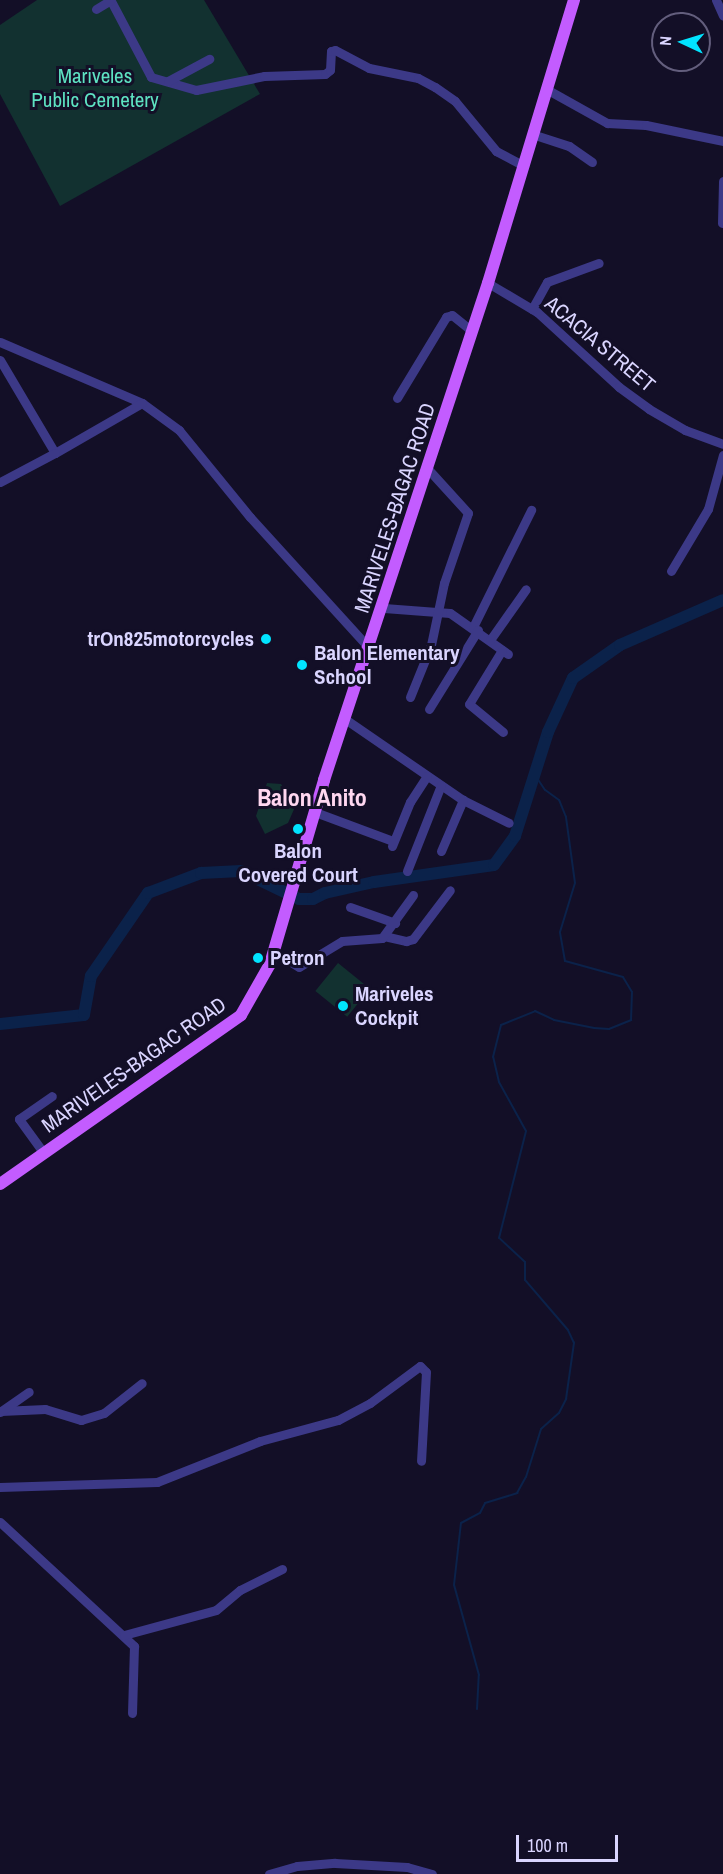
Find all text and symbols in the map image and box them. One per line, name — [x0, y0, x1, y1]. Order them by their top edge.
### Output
north arrow — [651, 12, 711, 72]
text: N — [654, 35, 676, 46]
park label: Mariveles Public Cemetery — [31, 63, 159, 113]
street label: ACACIA STREET — [539, 290, 661, 398]
street label: MARIVELES-BAGAC ROAD — [349, 400, 441, 616]
place label: trOn825motorcycles — [87, 626, 254, 652]
marker: trOn825motorcycles — [259, 632, 273, 646]
place label: Balon Elementary School — [314, 640, 459, 690]
marker: Balon Elementary School — [295, 658, 309, 672]
district label: Balon Anito — [257, 784, 367, 812]
marker: Balon Covered Court — [291, 822, 305, 836]
place label: Balon Covered Court — [238, 838, 358, 888]
place label: Petron — [270, 945, 325, 971]
marker: Petron — [251, 951, 265, 965]
place label: Mariveles Cockpit — [355, 981, 433, 1031]
street label: MARIVELES-BAGAC ROAD — [37, 992, 231, 1138]
marker: Mariveles Cockpit — [336, 999, 350, 1013]
scale bar — [519, 1823, 621, 1861]
text: 100 m — [527, 1833, 568, 1858]

